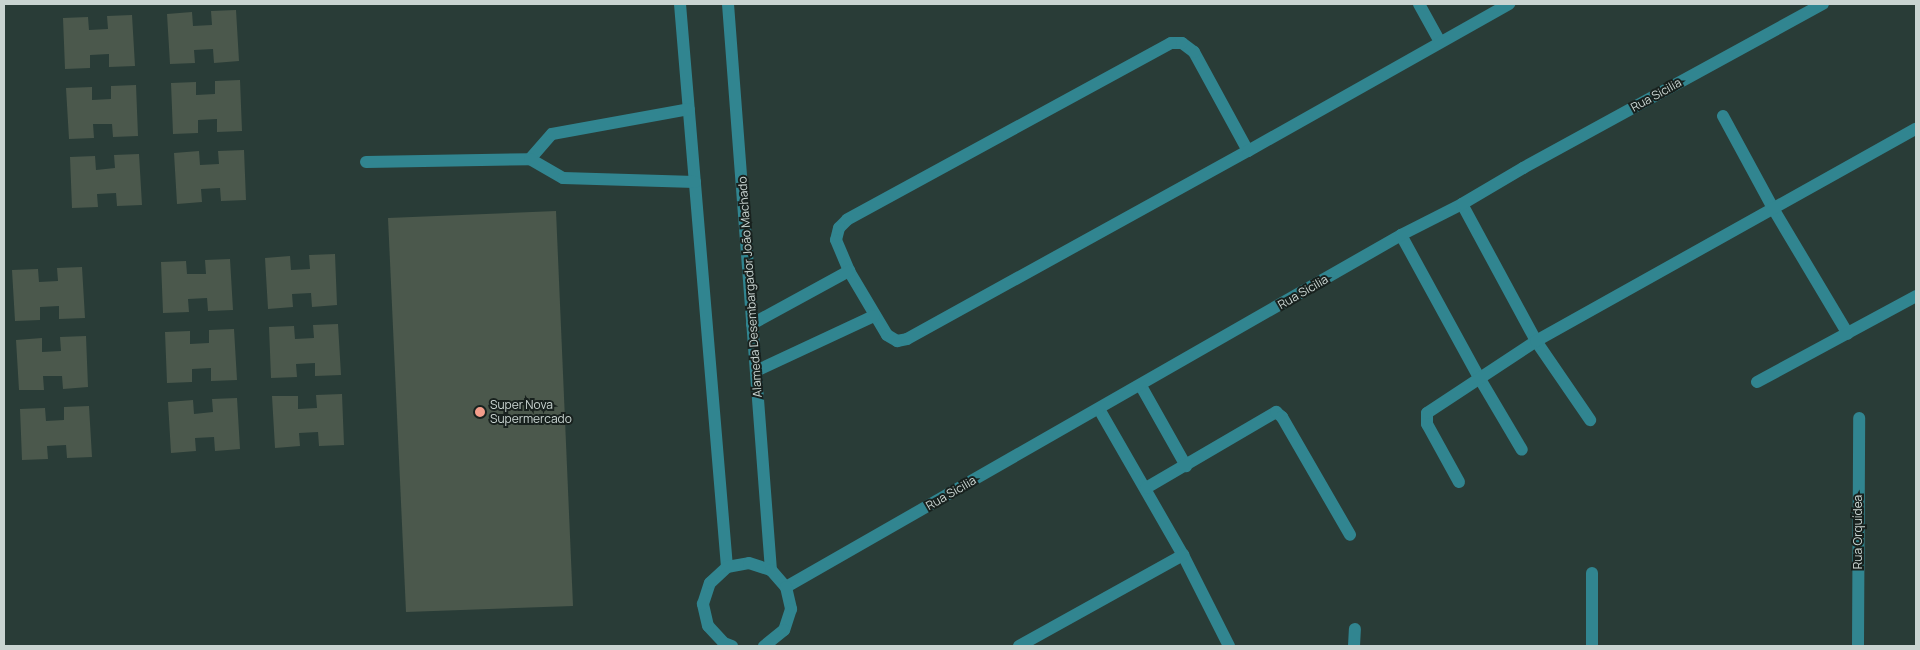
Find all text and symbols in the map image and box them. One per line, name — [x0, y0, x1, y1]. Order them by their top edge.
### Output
street label: Rua Sicilia — [1628, 75, 1684, 115]
street label: Alameda Desembargador João Machado — [735, 176, 765, 398]
street label: Rua Sicilia — [1275, 272, 1331, 312]
place label: Super Nova Supermercado — [490, 398, 572, 426]
marker: Super Nova Supermercado — [474, 406, 486, 418]
street label: Rua Sicilia — [923, 473, 979, 513]
street label: Rua Orquídea — [1851, 495, 1865, 569]

